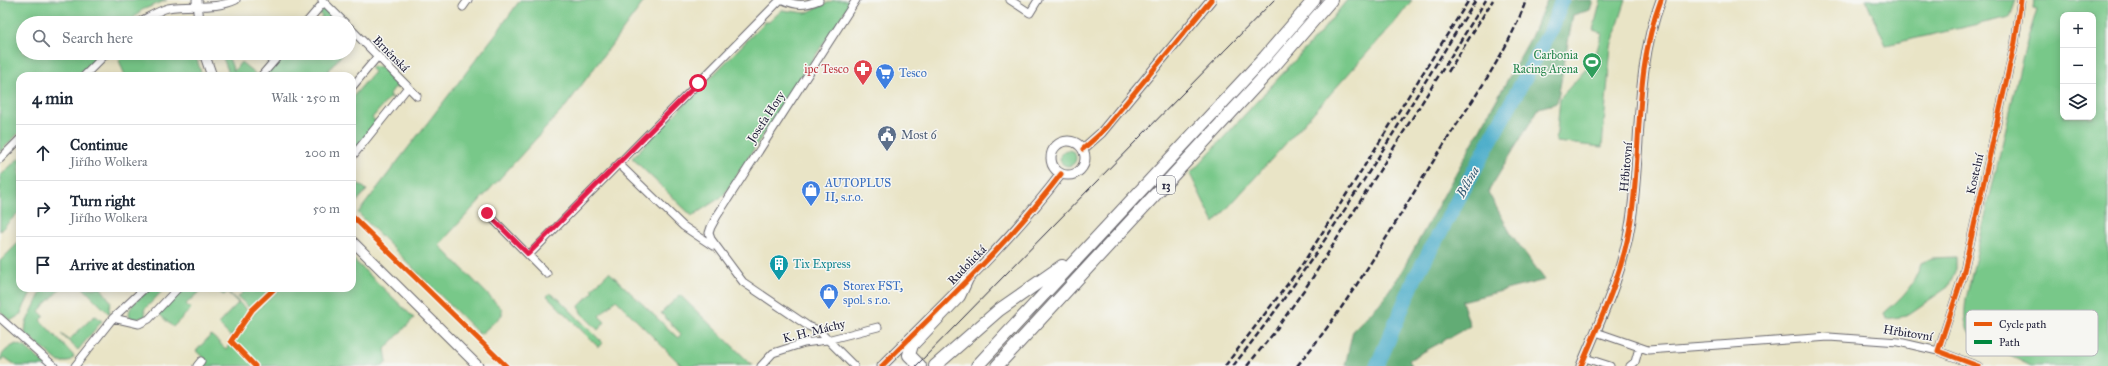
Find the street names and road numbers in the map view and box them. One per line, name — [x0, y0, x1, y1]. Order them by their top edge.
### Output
street label: Brněnská — [370, 33, 413, 76]
street label: Josefa Hory — [743, 88, 789, 147]
street label: Hřbitovní — [1617, 141, 1635, 192]
street label: Kostelní — [1964, 152, 1987, 196]
road number: 13 — [1157, 176, 1175, 194]
street label: Rudolická — [945, 242, 990, 288]
street label: K. H. Máchy — [781, 316, 847, 346]
street label: Hřbitovní — [1882, 322, 1934, 344]

